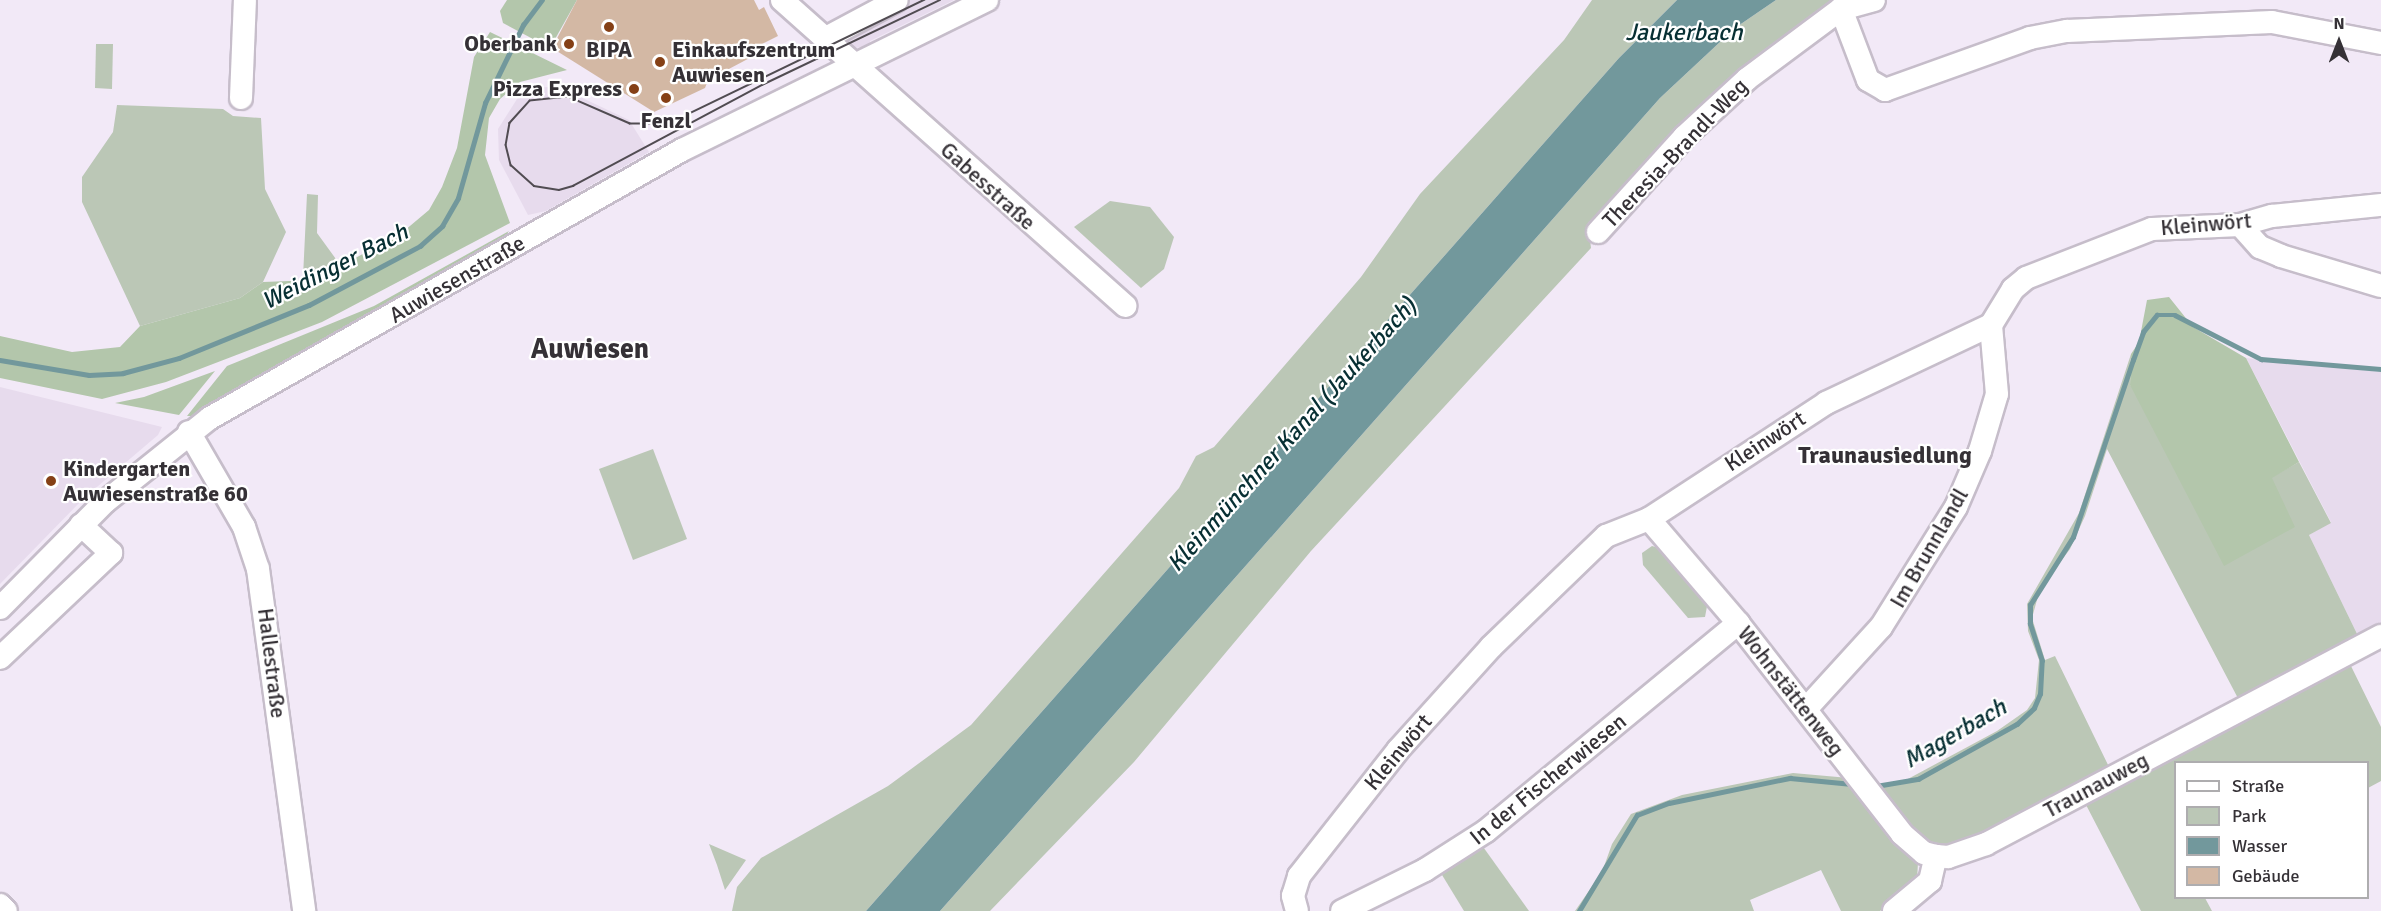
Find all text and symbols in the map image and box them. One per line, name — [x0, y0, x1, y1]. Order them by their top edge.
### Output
north arrow — [2309, 12, 2369, 72]
text: N — [2333, 14, 2345, 34]
water label: Jaukerbach — [1626, 19, 1742, 47]
marker: BIPA — [602, 20, 616, 34]
place label: Oberbank — [464, 31, 557, 57]
place label: Einkaufszentrum Auwiesen — [672, 36, 835, 88]
marker: Oberbank — [562, 37, 576, 51]
place label: BIPA — [586, 37, 632, 63]
marker: Einkaufszentrum Auwiesen — [653, 55, 667, 69]
street label: Theresia-Brandl-Weg — [1597, 73, 1753, 233]
place label: Pizza Express — [493, 76, 622, 102]
marker: Pizza Express — [627, 82, 641, 96]
marker: Fenzl — [659, 91, 673, 105]
place label: Fenzl — [641, 108, 691, 134]
street label: Gabesstraße — [935, 136, 1041, 236]
street label: Kleinwört — [2159, 207, 2253, 241]
water label: Weidinger Bach — [257, 218, 413, 316]
street label: Auwiesenstraße — [384, 230, 530, 328]
water label: Kleinmünchner Kanal (Jaukerbach) — [1161, 292, 1423, 578]
district label: Auwiesen — [531, 332, 649, 366]
street label: Kleinwört — [1720, 405, 1810, 477]
district label: Traunausiedlung — [1798, 442, 1972, 470]
place label: Kindergarten Auwiesenstraße 60 — [63, 455, 248, 506]
marker: Kindergarten Auwiesenstraße 60 — [44, 474, 58, 488]
street label: Im Brunnlandl — [1884, 483, 1974, 613]
street label: Hallestraße — [252, 606, 292, 720]
street label: Wohnstättenweg — [1732, 621, 1850, 761]
water label: Magerbach — [1898, 693, 2012, 775]
street label: In der Fischerwiesen — [1464, 708, 1632, 850]
street label: Kleinwört — [1359, 709, 1437, 795]
street label: Traunauweg — [2039, 747, 2153, 823]
legend — [2174, 761, 2369, 899]
text: Straße — [2232, 775, 2284, 797]
text: Park — [2232, 805, 2267, 827]
text: Wasser — [2232, 835, 2287, 857]
text: Gebäude — [2232, 865, 2300, 887]

